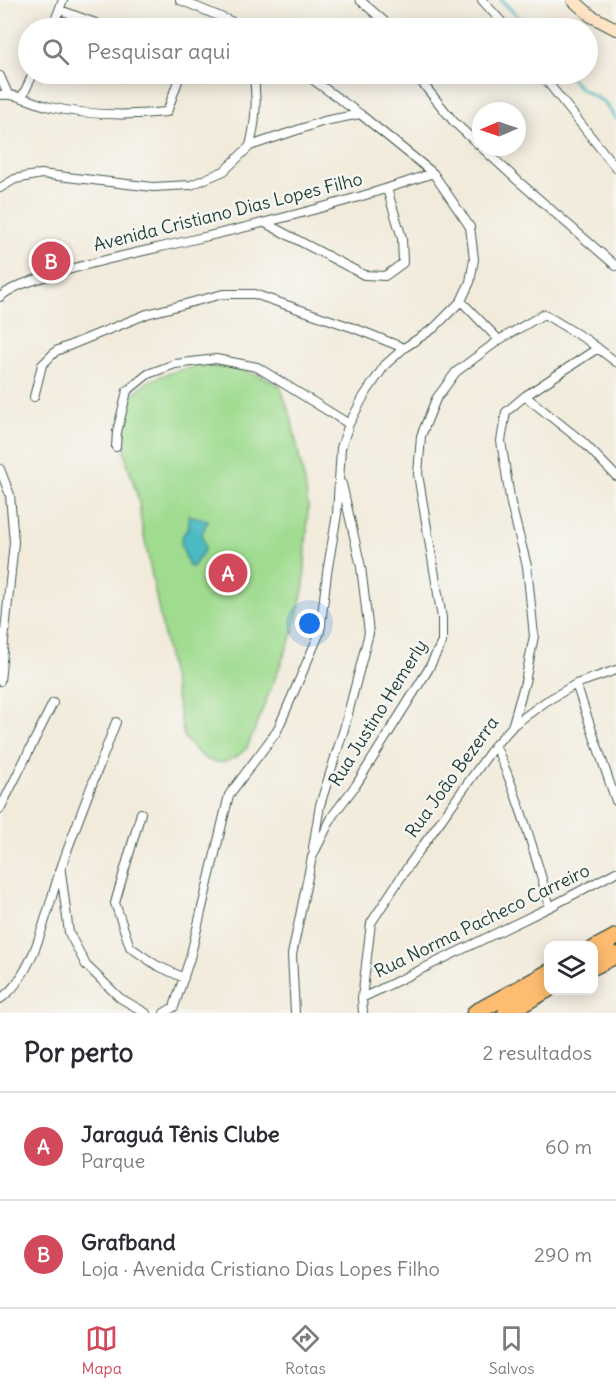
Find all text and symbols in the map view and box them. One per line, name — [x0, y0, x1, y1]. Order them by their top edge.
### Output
search box — [18, 18, 598, 84]
icon: search — [39, 35, 72, 68]
text: Pesquisar aqui — [87, 37, 230, 65]
north arrow — [472, 102, 526, 156]
street label: Avenida Cristiano Dias Lopes Filho — [91, 167, 365, 256]
pin: B — [32, 238, 70, 284]
pin: A — [208, 550, 248, 596]
your location — [295, 609, 324, 638]
street label: Rua Justino Hemerly — [323, 635, 432, 790]
street label: Rua João Bezerra — [400, 712, 503, 842]
street label: Rua Norma Pacheco Carreiro — [370, 858, 593, 983]
map controls — [544, 941, 598, 995]
button: layers — [544, 941, 598, 995]
text: Por perto — [24, 1036, 133, 1069]
text: 2 resultados — [483, 1040, 592, 1065]
text: Jaraguá Tênis Clube — [81, 1120, 280, 1148]
text: A — [37, 1134, 50, 1159]
text: 60 m — [545, 1134, 592, 1159]
text: Parque — [81, 1148, 145, 1173]
text: Grafband — [81, 1228, 176, 1256]
text: B — [37, 1242, 50, 1267]
text: 290 m — [534, 1242, 592, 1267]
text: Loja · Avenida Cristiano Dias Lopes Filho — [81, 1256, 440, 1281]
tab: Mapa — [82, 1322, 122, 1378]
tab: Rotas — [285, 1322, 326, 1378]
tab: Salvos — [489, 1322, 534, 1378]

